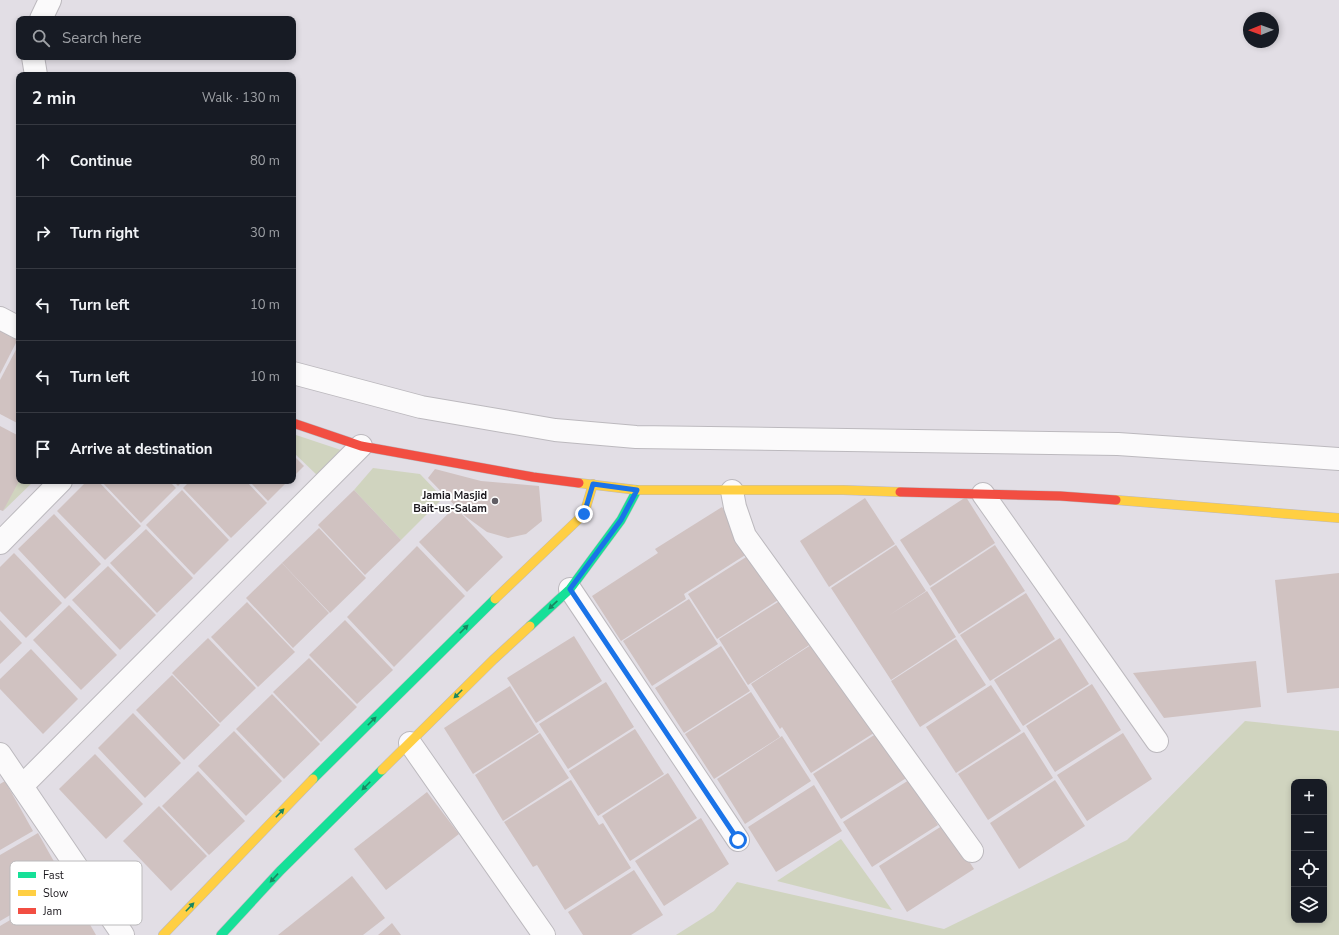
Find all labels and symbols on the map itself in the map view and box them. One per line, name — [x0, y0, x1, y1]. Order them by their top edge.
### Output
north arrow — [1243, 12, 1279, 48]
place label: Jamia Masjid Bait-us-Salam — [413, 488, 487, 516]
marker: Jamia Masjid Bait-us-Salam — [490, 496, 500, 506]
route end — [575, 505, 593, 523]
one-way arrow — [548, 600, 558, 609]
one-way arrow — [459, 624, 469, 634]
one-way arrow — [454, 689, 463, 699]
one-way arrow — [367, 716, 377, 726]
one-way arrow — [361, 781, 371, 791]
one-way arrow — [275, 808, 285, 818]
route start — [729, 831, 747, 849]
legend — [10, 861, 142, 925]
text: Fast — [43, 868, 64, 883]
one-way arrow — [269, 873, 279, 883]
text: Slow — [43, 886, 68, 901]
one-way arrow — [185, 902, 195, 912]
text: Jam — [42, 904, 62, 919]

